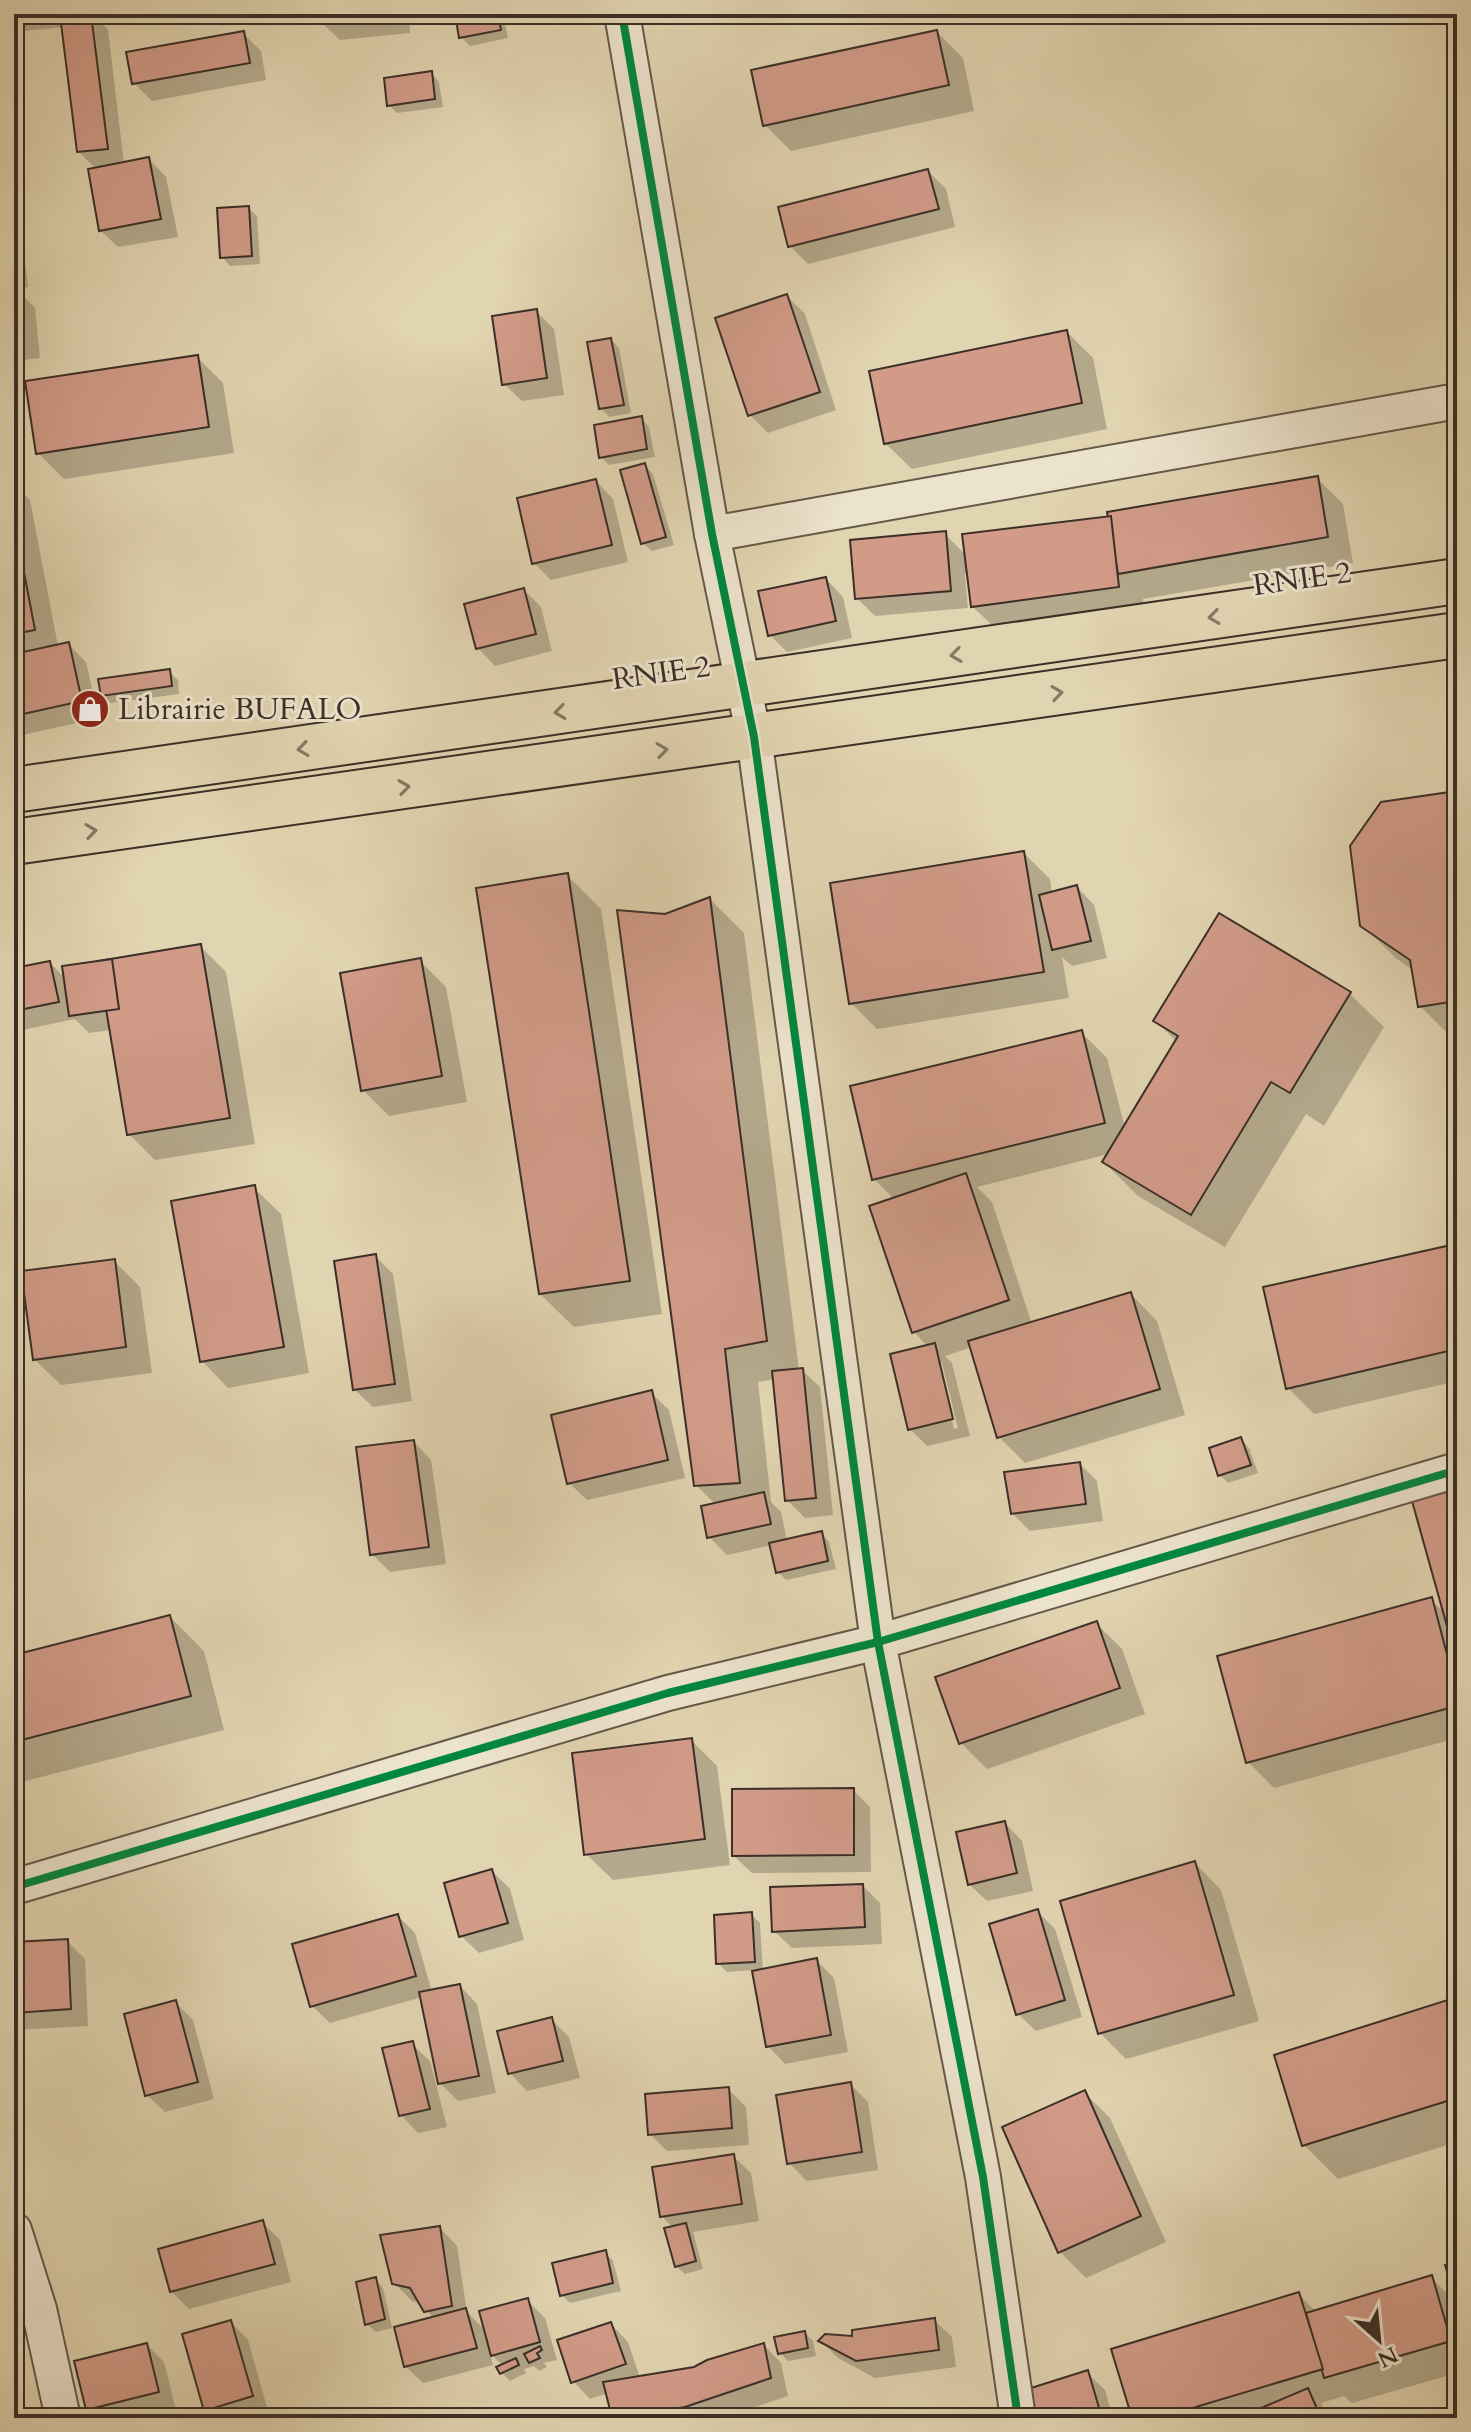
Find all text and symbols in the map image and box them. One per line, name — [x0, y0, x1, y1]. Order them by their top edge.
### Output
street label: RNIE 2 — [1250, 552, 1354, 606]
one-way arrow — [1207, 608, 1220, 625]
street label: RNIE 2 — [609, 646, 713, 700]
one-way arrow — [949, 646, 963, 663]
one-way arrow — [1051, 685, 1064, 702]
shop icon: Librairie BUFALO — [69, 688, 111, 730]
place label: Librairie BUFALO — [118, 689, 362, 730]
one-way arrow — [554, 703, 567, 720]
one-way arrow — [296, 740, 310, 757]
one-way arrow — [655, 742, 668, 759]
one-way arrow — [397, 779, 411, 796]
one-way arrow — [84, 823, 98, 840]
north arrow — [1339, 2300, 1419, 2380]
text: N — [1372, 2339, 1403, 2375]

